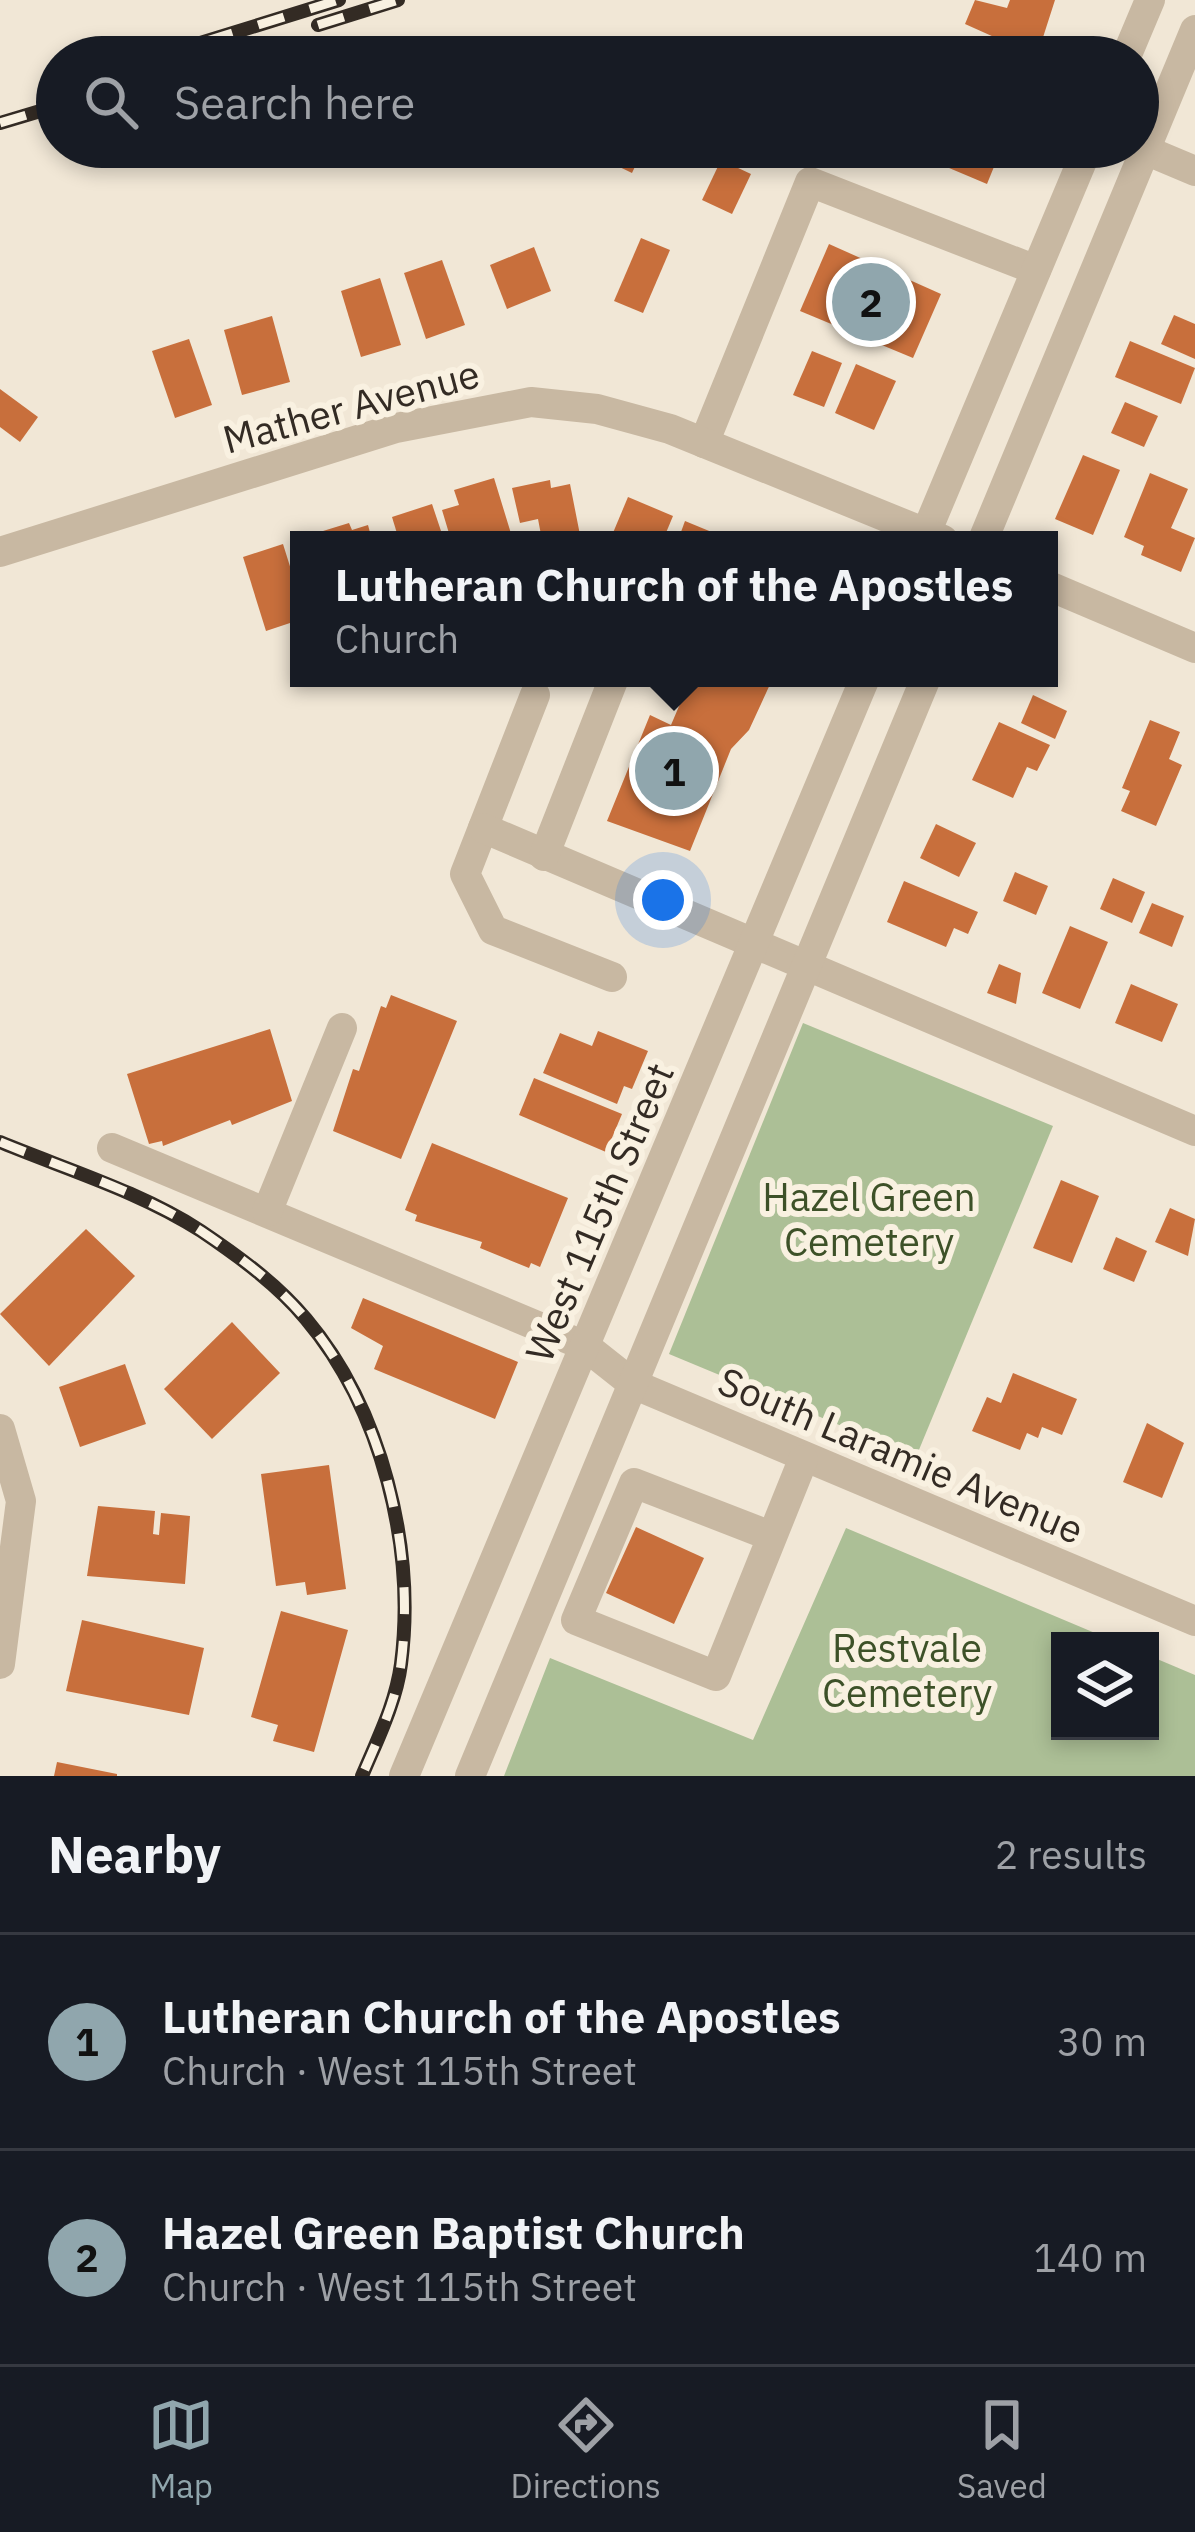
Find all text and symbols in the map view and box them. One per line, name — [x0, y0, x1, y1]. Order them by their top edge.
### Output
search box — [36, 36, 1159, 168]
icon: search — [78, 69, 144, 135]
text: Search here — [174, 73, 415, 131]
pin: 2 — [832, 257, 910, 347]
street label: Mather Avenue — [217, 347, 485, 465]
popup — [290, 531, 1058, 687]
text: Lutheran Church of the Apostles — [335, 555, 1013, 613]
text: Church — [335, 613, 459, 664]
pin: 1 — [635, 726, 713, 816]
your location — [633, 870, 693, 930]
street label: West 115th Street — [513, 1055, 685, 1369]
park label: Hazel Green Cemetery — [762, 1171, 976, 1267]
street label: South Laramie Avenue — [711, 1355, 1091, 1555]
park label: Restvale Cemetery — [822, 1622, 992, 1718]
map controls — [1051, 1632, 1159, 1740]
button: layers — [1051, 1632, 1159, 1740]
text: Nearby — [48, 1821, 221, 1887]
text: 2 results — [995, 1829, 1147, 1880]
text: Lutheran Church of the Apostles — [162, 1987, 841, 2045]
text: 1 — [75, 2016, 99, 2067]
text: 30 m — [1057, 2016, 1147, 2067]
text: Church · West 115th Street — [162, 2045, 637, 2096]
text: Hazel Green Baptist Church — [162, 2203, 745, 2261]
text: 2 — [75, 2232, 99, 2283]
text: 140 m — [1034, 2232, 1147, 2283]
text: Church · West 115th Street — [162, 2261, 637, 2312]
tab: Map — [148, 2392, 214, 2507]
tab: Directions — [511, 2392, 661, 2507]
tab: Saved — [957, 2392, 1047, 2507]

